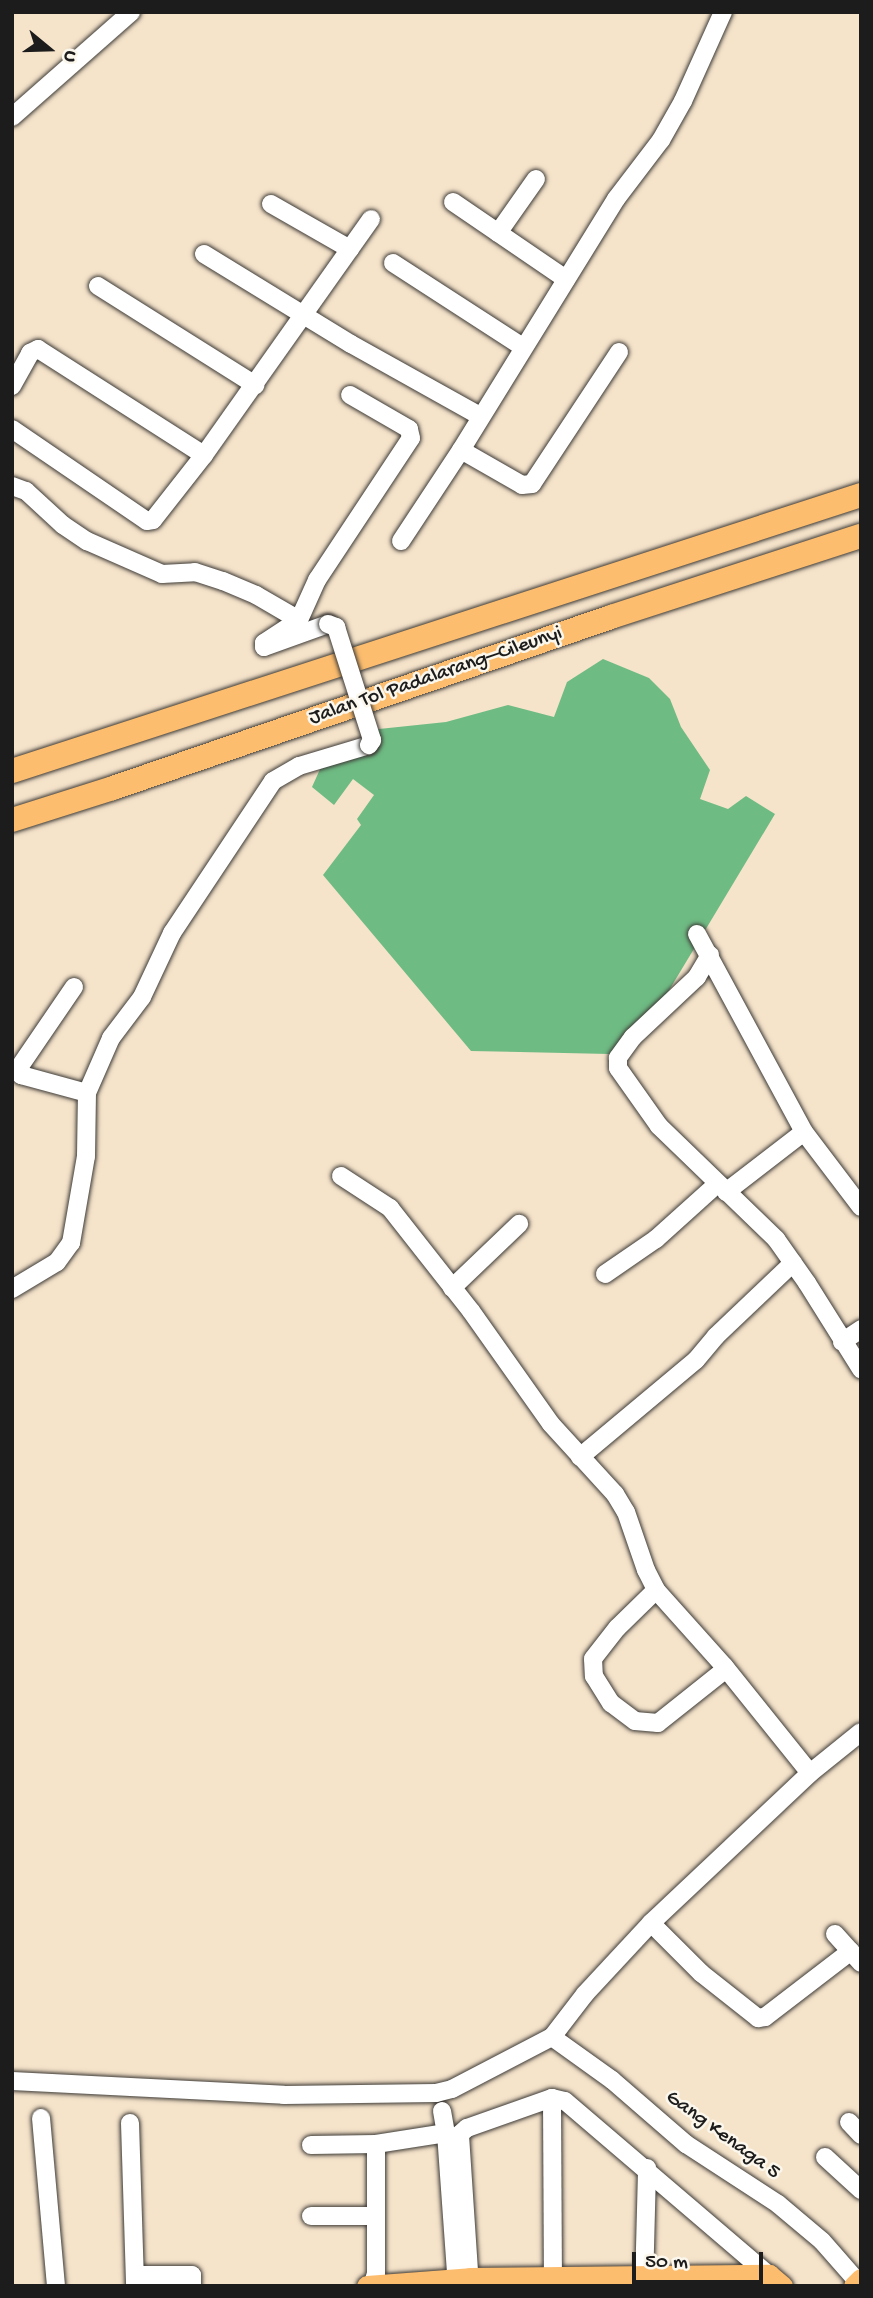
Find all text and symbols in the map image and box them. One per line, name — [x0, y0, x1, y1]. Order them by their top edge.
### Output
north arrow — [14, 14, 84, 84]
text: U — [57, 47, 82, 65]
street label: Jalan Tol Padalarang–Cileunyi — [306, 622, 566, 732]
street label: Gang Kenaga 5 — [660, 2086, 784, 2186]
scale bar — [635, 2238, 766, 2282]
text: 50 m — [645, 2251, 688, 2276]

